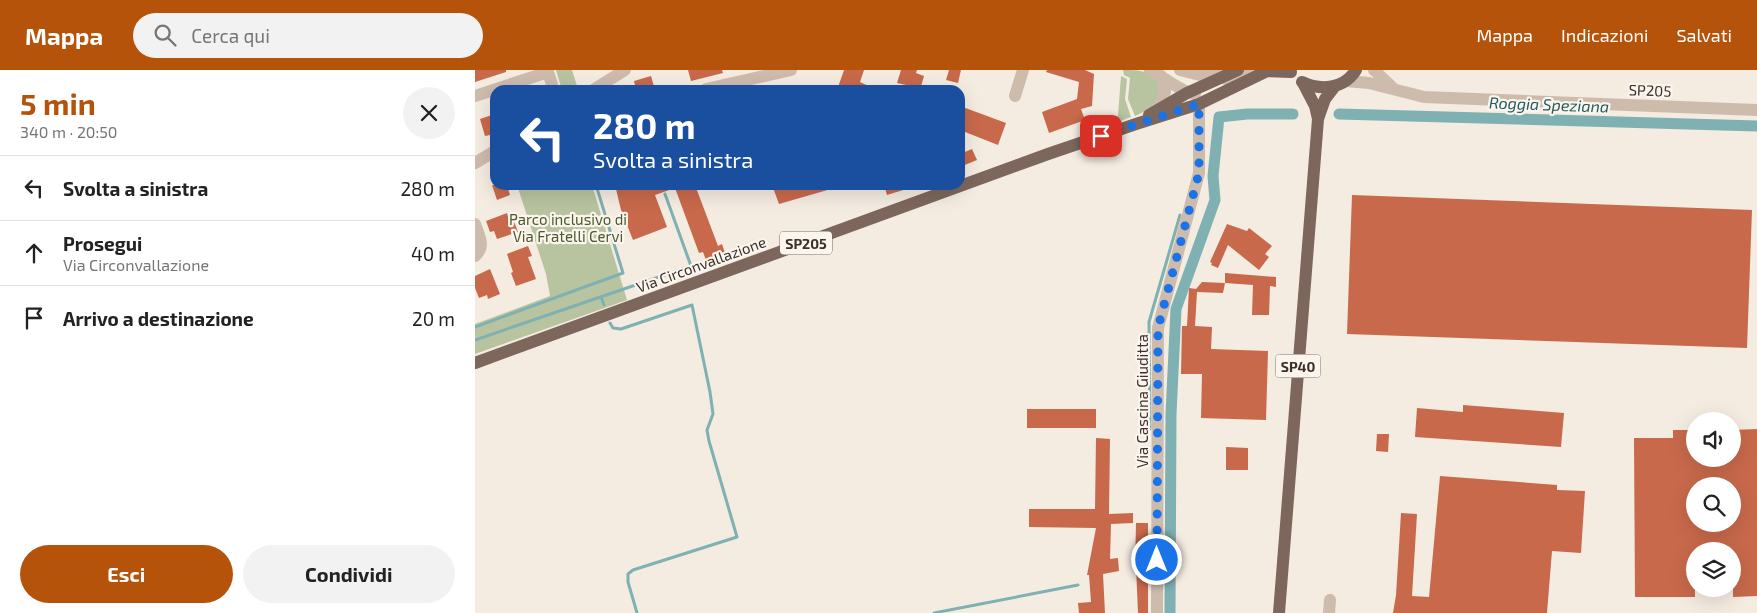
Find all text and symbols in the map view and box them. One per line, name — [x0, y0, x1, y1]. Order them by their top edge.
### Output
search box — [133, 13, 483, 58]
text: Mappa — [25, 21, 103, 50]
icon: search — [151, 21, 179, 49]
text: Cerca qui — [191, 24, 270, 47]
text: Mappa — [1477, 24, 1533, 46]
text: Indicazioni — [1561, 24, 1648, 46]
text: Salvati — [1676, 24, 1732, 46]
street label: SP205 — [1628, 80, 1672, 100]
text: 5 min — [20, 85, 96, 121]
button: close — [403, 87, 455, 139]
water label: Roggia Speziana — [1489, 92, 1609, 116]
text: 280 m — [593, 104, 696, 146]
icon: left — [510, 105, 575, 170]
pin — [1080, 115, 1122, 157]
text: 340 m · 20:50 — [20, 122, 118, 141]
icon: arrive — [1087, 122, 1115, 150]
text: Svolta a sinistra — [593, 146, 753, 172]
icon: left — [20, 174, 48, 202]
text: Svolta a sinistra — [63, 177, 208, 200]
text: 280 m — [400, 177, 455, 200]
park label: Parco inclusivo di Via Fratelli Cervi — [509, 210, 627, 245]
text: Prosegui — [63, 232, 142, 255]
street label: Via Circonvallazione — [634, 232, 768, 296]
road number: SP205 — [780, 232, 832, 254]
icon: ahead — [20, 239, 48, 267]
text: 40 m — [411, 242, 455, 265]
text: Via Circonvallazione — [63, 255, 209, 274]
icon: arrive — [20, 304, 48, 332]
text: Arrivo a destinazione — [63, 307, 254, 330]
text: 20 m — [412, 307, 455, 330]
street label: Via Cascina Giuditta — [1133, 334, 1151, 468]
road number: SP40 — [1275, 354, 1321, 378]
map controls — [1686, 412, 1741, 597]
button: sound — [1686, 412, 1741, 467]
button: search — [1686, 477, 1741, 532]
position arrow — [1130, 533, 1182, 585]
button: layers — [1686, 542, 1741, 597]
button: Esci — [20, 545, 233, 603]
button: Condividi — [243, 545, 455, 603]

